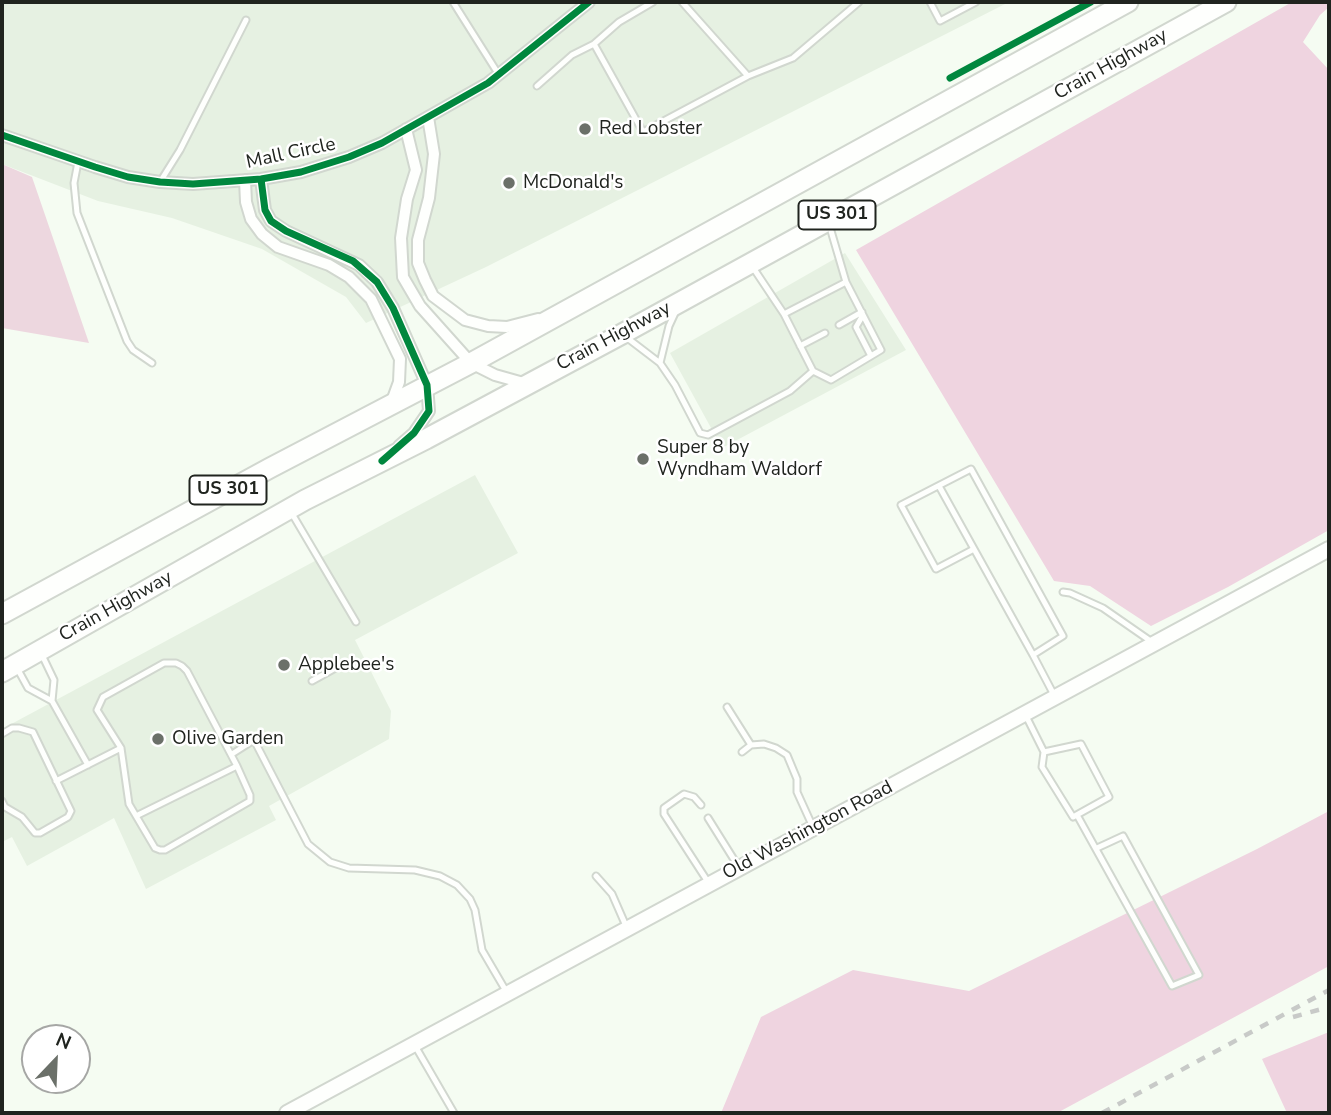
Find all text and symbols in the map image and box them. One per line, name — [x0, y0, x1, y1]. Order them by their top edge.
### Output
street label: Crain Highway — [1050, 25, 1172, 105]
place label: Red Lobster — [599, 118, 702, 140]
marker: Red Lobster — [577, 121, 593, 137]
street label: Mall Circle — [244, 133, 338, 175]
place label: McDonald's — [523, 172, 624, 194]
marker: McDonald's — [501, 175, 517, 191]
road number: US 301 — [798, 200, 876, 230]
street label: Crain Highway — [553, 297, 675, 377]
place label: Super 8 by Wyndham Waldorf — [657, 437, 822, 481]
marker: Super 8 by Wyndham Waldorf — [635, 451, 651, 467]
road number: US 301 — [190, 476, 266, 504]
street label: Crain Highway — [55, 567, 177, 647]
place label: Applebee's — [298, 654, 394, 676]
marker: Applebee's — [276, 657, 292, 673]
place label: Olive Garden — [172, 728, 284, 750]
marker: Olive Garden — [150, 731, 166, 747]
street label: Old Washington Road — [719, 777, 897, 885]
north arrow — [21, 1024, 91, 1094]
text: N — [52, 1027, 75, 1056]

